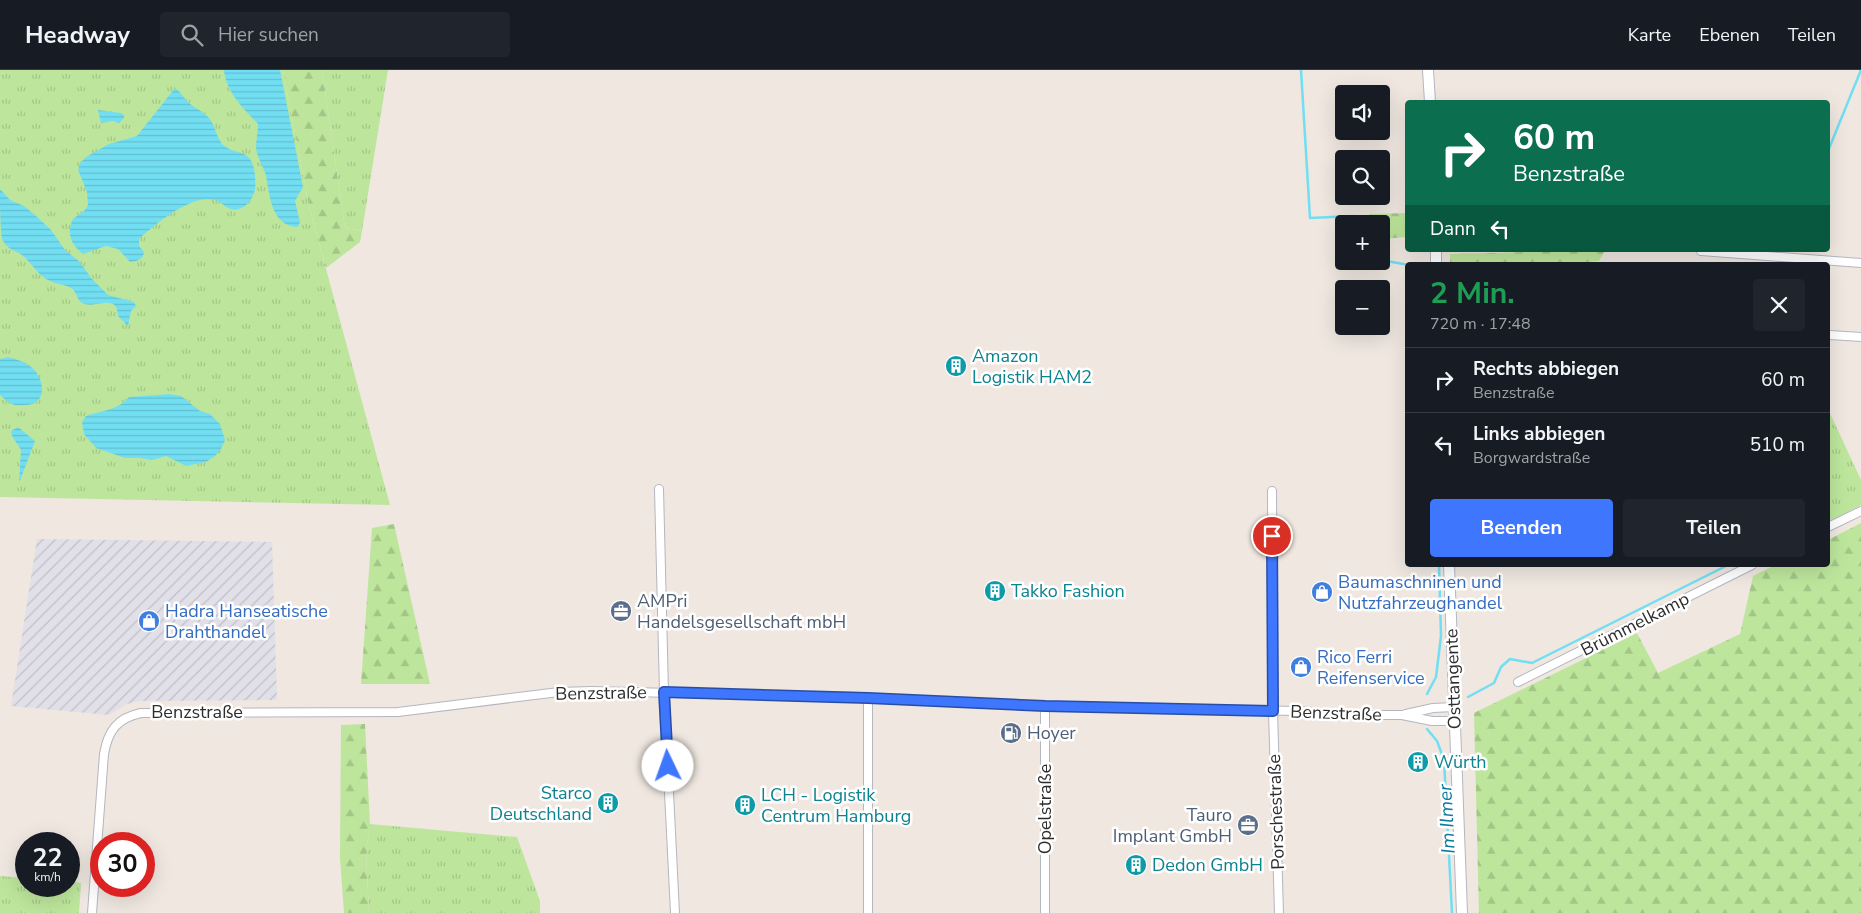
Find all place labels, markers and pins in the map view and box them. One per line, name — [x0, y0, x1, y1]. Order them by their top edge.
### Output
place label: Amazon Logistik HAM2 — [972, 344, 1092, 389]
building icon: Amazon Logistik HAM2 — [944, 354, 968, 378]
pin — [1251, 515, 1293, 557]
place label: Baumaschninen und Nutzfahrzeughandel — [1338, 570, 1503, 615]
building icon: Takko Fashion — [983, 579, 1007, 603]
place label: Takko Fashion — [1011, 579, 1125, 603]
shop icon: Baumaschninen und Nutzfahrzeughandel — [1310, 580, 1334, 604]
place label: AMPri Handelsgesellschaft mbH — [637, 589, 846, 634]
place label: Hadra Hanseatische Drahthandel — [165, 599, 328, 644]
office icon: AMPri Handelsgesellschaft mbH — [609, 599, 633, 623]
shop icon: Hadra Hanseatische Drahthandel — [137, 609, 161, 633]
place label: Rico Ferri Reifenservice — [1317, 645, 1425, 690]
shop icon: Rico Ferri Reifenservice — [1289, 655, 1313, 679]
fuel station icon: Hoyer — [999, 721, 1023, 745]
place label: Hoyer — [1027, 721, 1076, 745]
building icon: Würth — [1406, 750, 1430, 774]
place label: Würth — [1434, 750, 1486, 774]
place label: Starco Deutschland — [490, 781, 592, 826]
place label: LCH - Logistik Centrum Hamburg — [761, 783, 911, 828]
building icon: Starco Deutschland — [596, 791, 620, 815]
building icon: LCH - Logistik Centrum Hamburg — [733, 793, 757, 817]
place label: Tauro Implant GmbH — [1113, 803, 1232, 848]
office icon: Tauro Implant GmbH — [1236, 813, 1260, 837]
building icon: Dedon GmbH — [1124, 853, 1148, 877]
place label: Dedon GmbH — [1152, 853, 1263, 877]

